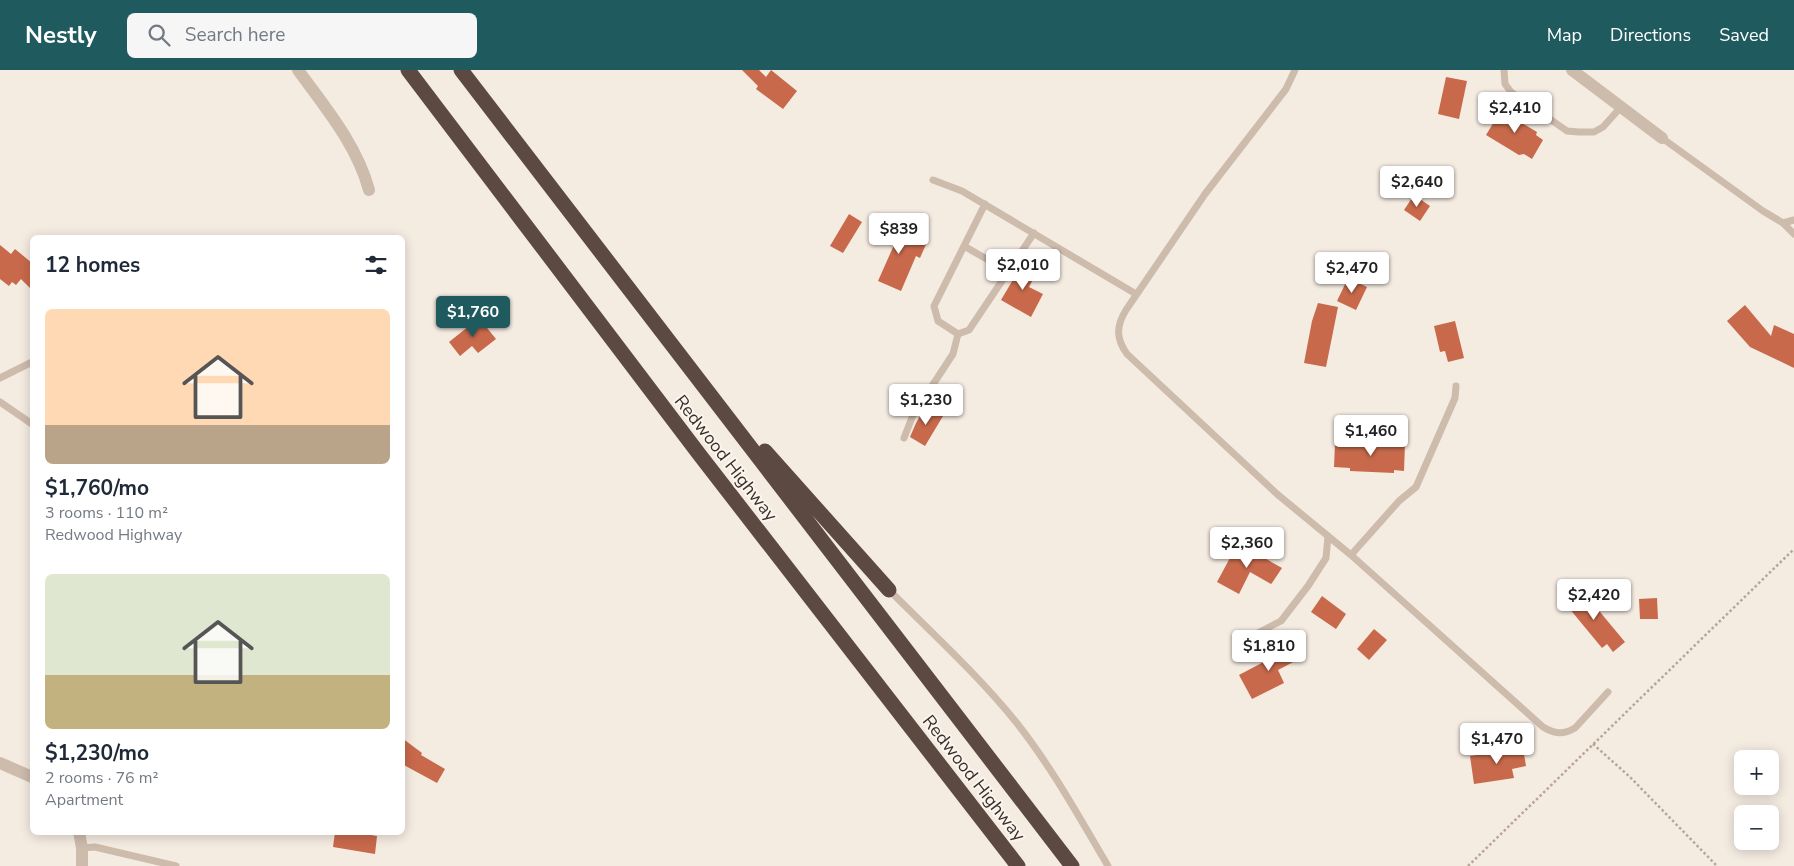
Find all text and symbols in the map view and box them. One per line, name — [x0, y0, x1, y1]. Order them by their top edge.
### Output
search box — [127, 13, 477, 58]
text: Nestly — [25, 19, 97, 51]
icon: search — [145, 21, 173, 49]
text: Search here — [185, 22, 285, 48]
text: Map — [1547, 23, 1582, 47]
text: Directions — [1610, 23, 1691, 47]
text: Saved — [1719, 23, 1769, 47]
pin: $2,410 — [1474, 92, 1556, 134]
text: $2,410 — [1489, 97, 1541, 119]
pin: $2,640 — [1376, 166, 1458, 208]
text: $2,640 — [1391, 171, 1443, 193]
pin: $839 — [869, 212, 929, 255]
text: $839 — [880, 218, 918, 240]
pin: $2,010 — [982, 248, 1064, 291]
text: 12 homes — [45, 251, 140, 279]
icon: filters — [362, 251, 390, 279]
pin: $2,470 — [1311, 252, 1393, 294]
text: $2,010 — [997, 254, 1049, 276]
text: $2,470 — [1326, 257, 1378, 279]
pin: $1,760 — [432, 296, 514, 338]
text: $1,760 — [447, 301, 499, 323]
icon: home — [173, 342, 263, 432]
pin: $1,230 — [885, 384, 967, 426]
text: $1,230 — [900, 389, 952, 411]
street label: Redwood Highway — [669, 390, 783, 527]
pin: $1,460 — [1330, 414, 1412, 457]
text: $1,460 — [1345, 420, 1397, 442]
text: $1,760/mo — [45, 474, 149, 502]
text: 3 rooms · 110 m² — [45, 502, 168, 524]
text: Redwood Highway — [45, 524, 182, 546]
pin: $2,360 — [1206, 526, 1288, 569]
text: $2,360 — [1221, 532, 1273, 554]
pin: $2,420 — [1553, 578, 1635, 621]
text: $2,420 — [1568, 584, 1620, 606]
icon: home — [173, 607, 263, 697]
pin: $1,810 — [1228, 630, 1310, 672]
text: $1,810 — [1243, 635, 1295, 657]
street label: Redwood Highway — [917, 710, 1031, 847]
pin: $1,470 — [1456, 722, 1538, 765]
text: $1,470 — [1471, 728, 1523, 750]
text: $1,230/mo — [45, 739, 149, 767]
map controls — [1734, 750, 1779, 850]
button: + — [1734, 750, 1779, 795]
text: 2 rooms · 76 m² — [45, 767, 158, 789]
text: Apartment — [45, 789, 123, 811]
button: − — [1734, 805, 1779, 850]

